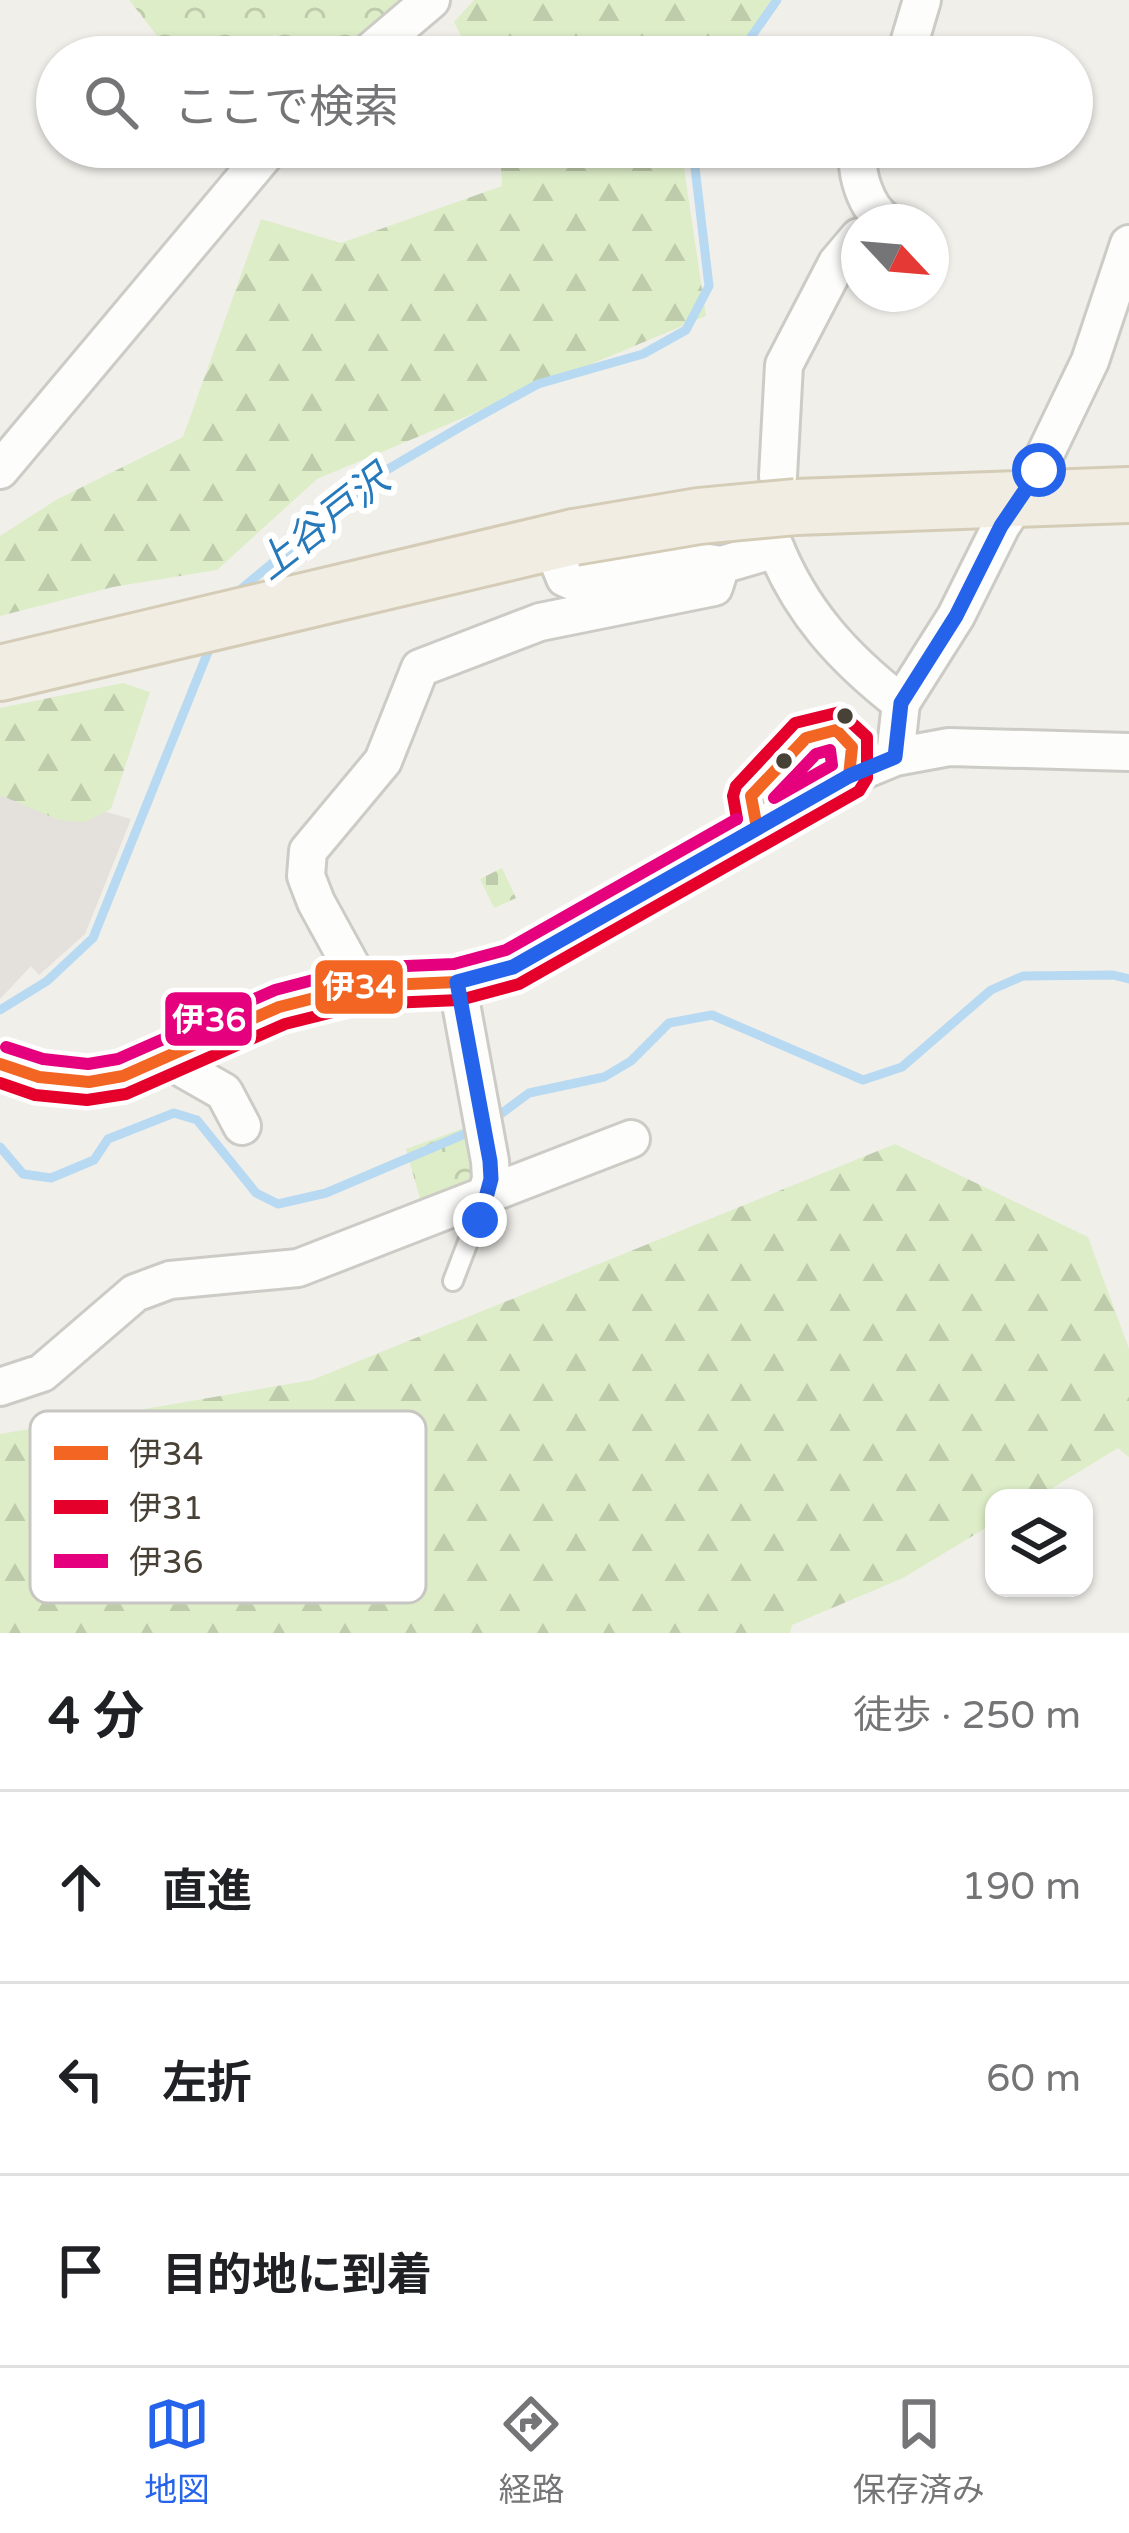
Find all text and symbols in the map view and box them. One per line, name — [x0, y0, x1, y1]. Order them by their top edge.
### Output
search box — [36, 36, 1093, 168]
icon: search — [78, 69, 144, 135]
text: ここで検索 — [174, 81, 399, 135]
north arrow — [841, 204, 949, 312]
route start — [1012, 443, 1066, 497]
water label: 上谷戸沢 — [247, 453, 403, 590]
unlabelled marker — [834, 705, 856, 727]
unlabelled marker — [773, 750, 795, 772]
line badge: 伊34 — [313, 958, 405, 1016]
text: 伊34 — [322, 968, 396, 1007]
line badge: 伊36 — [163, 990, 254, 1048]
text: 伊36 — [172, 1001, 246, 1040]
route end — [453, 1193, 507, 1247]
legend — [30, 1411, 426, 1603]
text: 伊34 — [129, 1435, 203, 1474]
text: 伊31 — [129, 1489, 203, 1528]
map controls — [985, 1489, 1093, 1597]
button: layers — [985, 1489, 1093, 1597]
text: 伊36 — [129, 1543, 203, 1582]
text: 4 分 — [48, 1686, 144, 1748]
text: 徒歩 · 250 m — [853, 1692, 1081, 1739]
icon: ahead — [48, 1854, 114, 1920]
text: 190 m — [962, 1863, 1081, 1910]
text: 直進 — [162, 1865, 252, 1919]
icon: left — [48, 2046, 114, 2112]
text: 60 m — [986, 2055, 1081, 2102]
text: 左折 — [162, 2057, 252, 2111]
icon: arrive — [48, 2238, 114, 2304]
text: 目的地に到着 — [162, 2249, 432, 2303]
tab: 地図 — [144, 2391, 210, 2511]
tab: 経路 — [498, 2391, 564, 2511]
tab: 保存済み — [853, 2391, 985, 2511]

